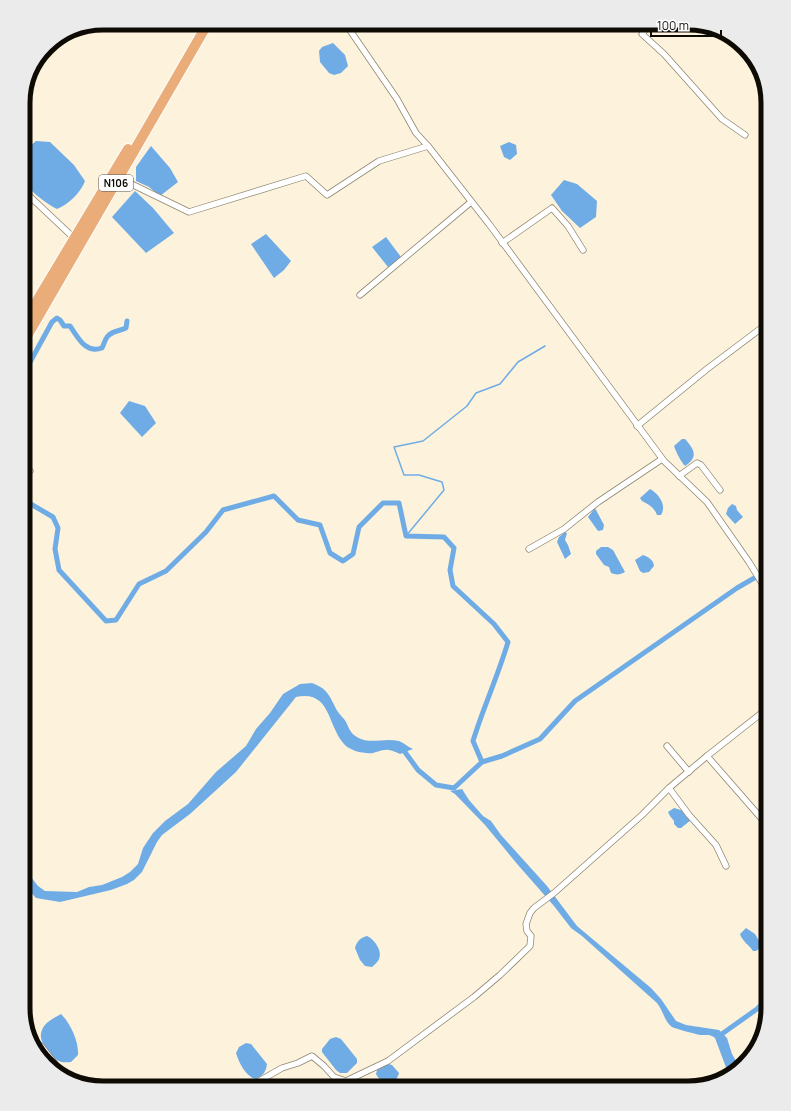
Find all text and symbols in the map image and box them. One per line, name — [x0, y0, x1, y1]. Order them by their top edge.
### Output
scale bar — [651, 12, 721, 38]
text: 100 m — [657, 17, 689, 34]
road number: N106 — [99, 175, 133, 191]

